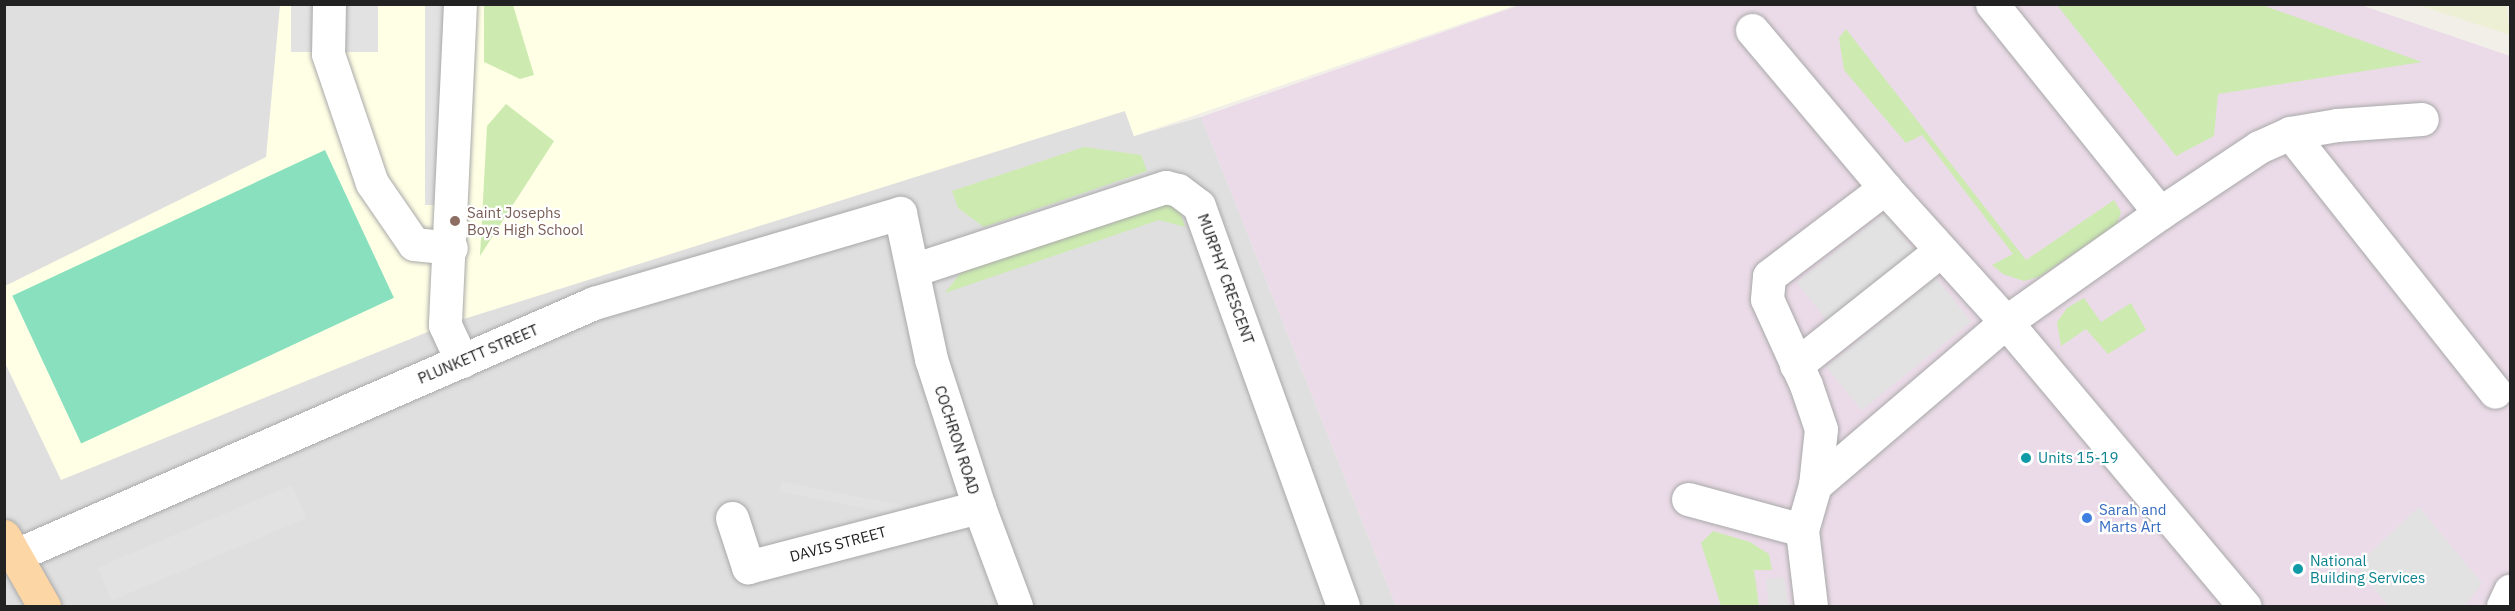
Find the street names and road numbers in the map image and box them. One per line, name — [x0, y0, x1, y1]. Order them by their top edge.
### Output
street label: MURPHY CRESCENT — [1194, 211, 1258, 347]
street label: PLUNKETT STREET — [415, 321, 541, 387]
street label: COCHRON ROAD — [931, 383, 983, 497]
street label: DAVIS STREET — [788, 522, 888, 566]

